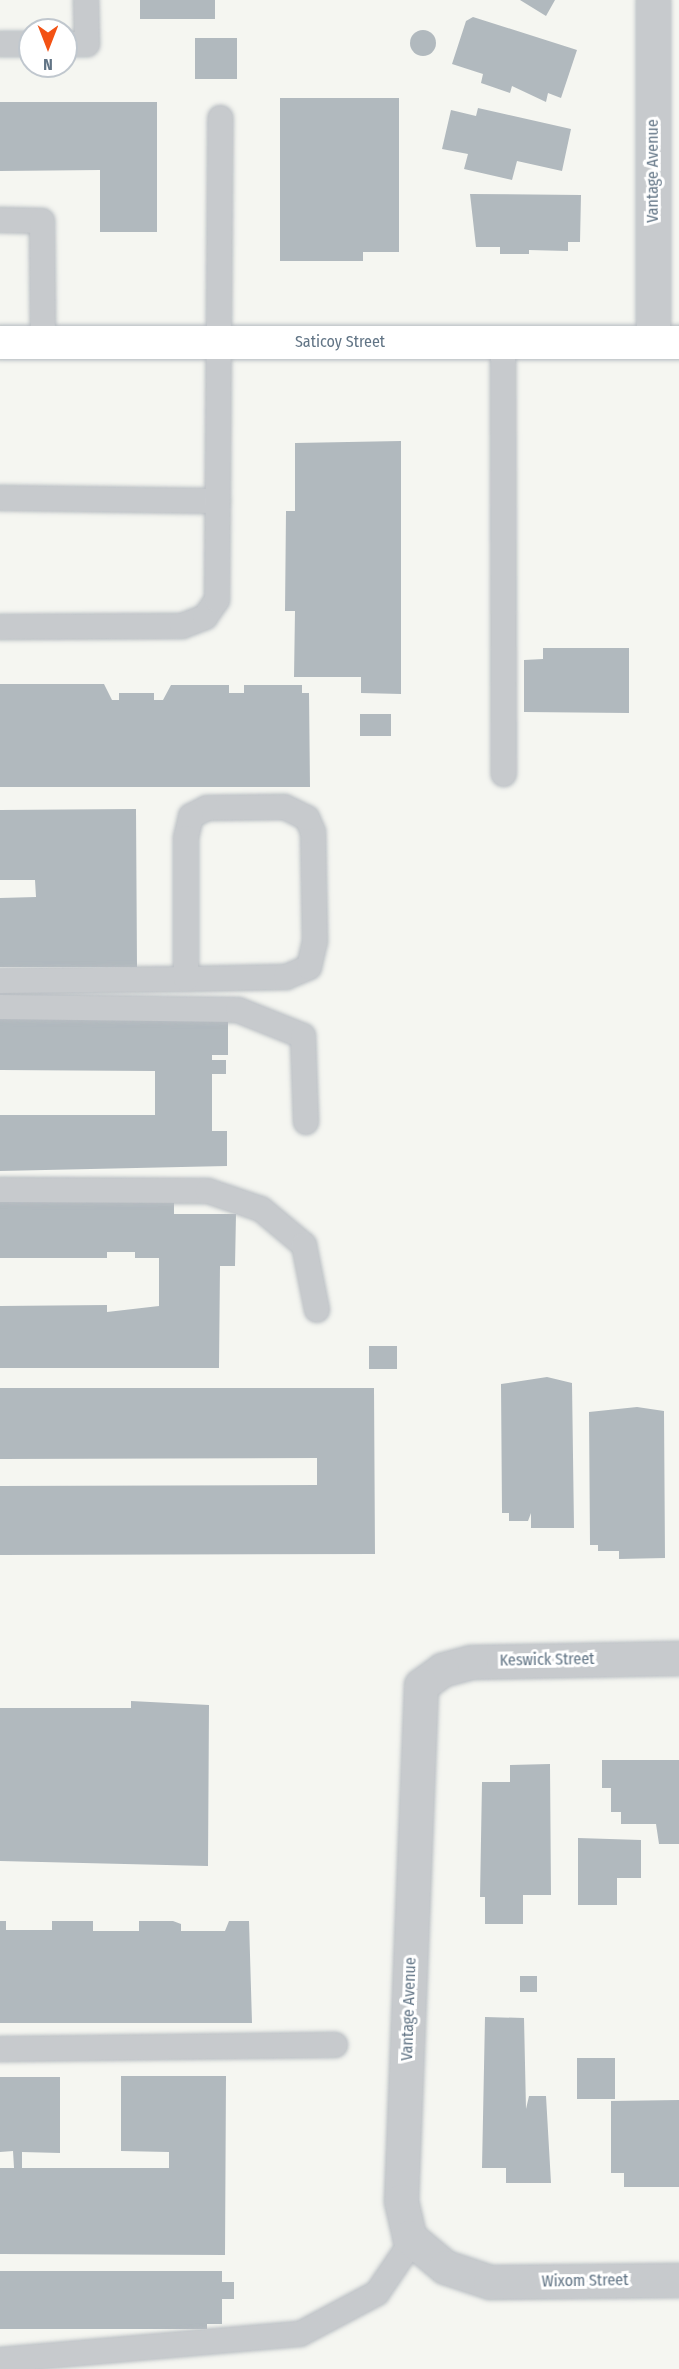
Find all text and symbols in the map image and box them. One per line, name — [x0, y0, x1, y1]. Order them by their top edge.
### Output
north arrow — [18, 18, 78, 78]
text: N — [43, 55, 53, 74]
street label: Vantage Avenue — [643, 119, 663, 223]
street label: Saticoy Street — [295, 332, 385, 352]
street label: Keswick Street — [499, 1650, 595, 1670]
street label: Vantage Avenue — [398, 1957, 420, 2061]
street label: Wixom Street — [541, 2271, 629, 2291]

